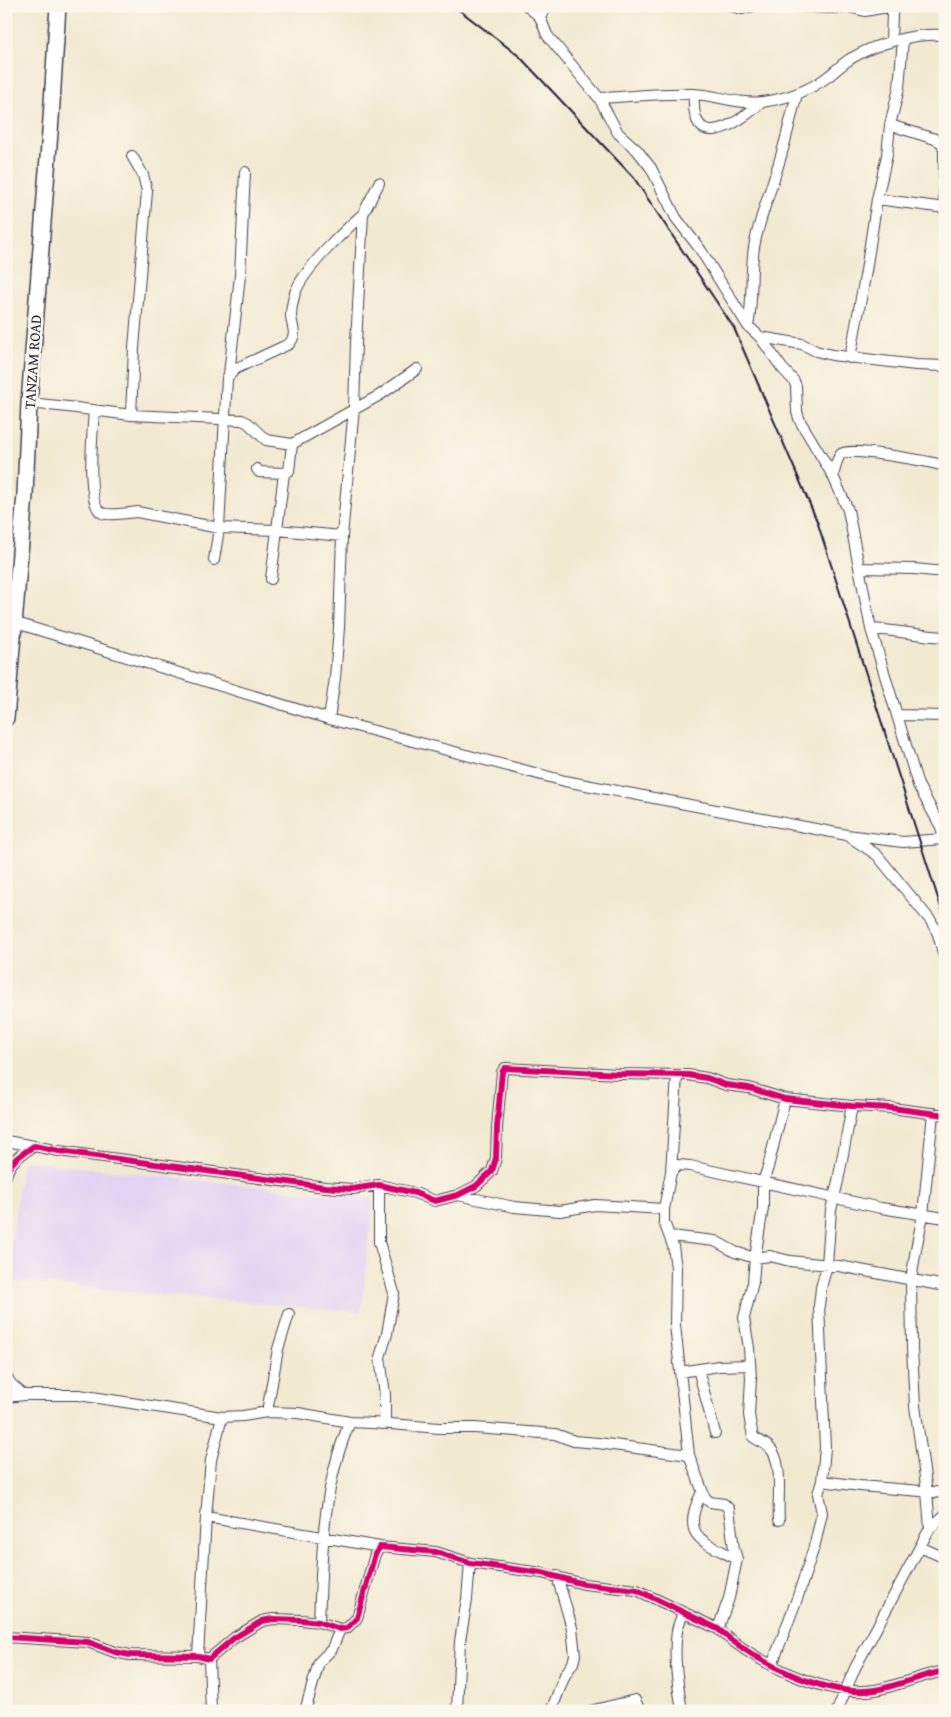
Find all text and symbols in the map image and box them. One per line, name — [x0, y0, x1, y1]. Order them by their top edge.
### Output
street label: TANZAM ROAD — [19, 314, 46, 410]

